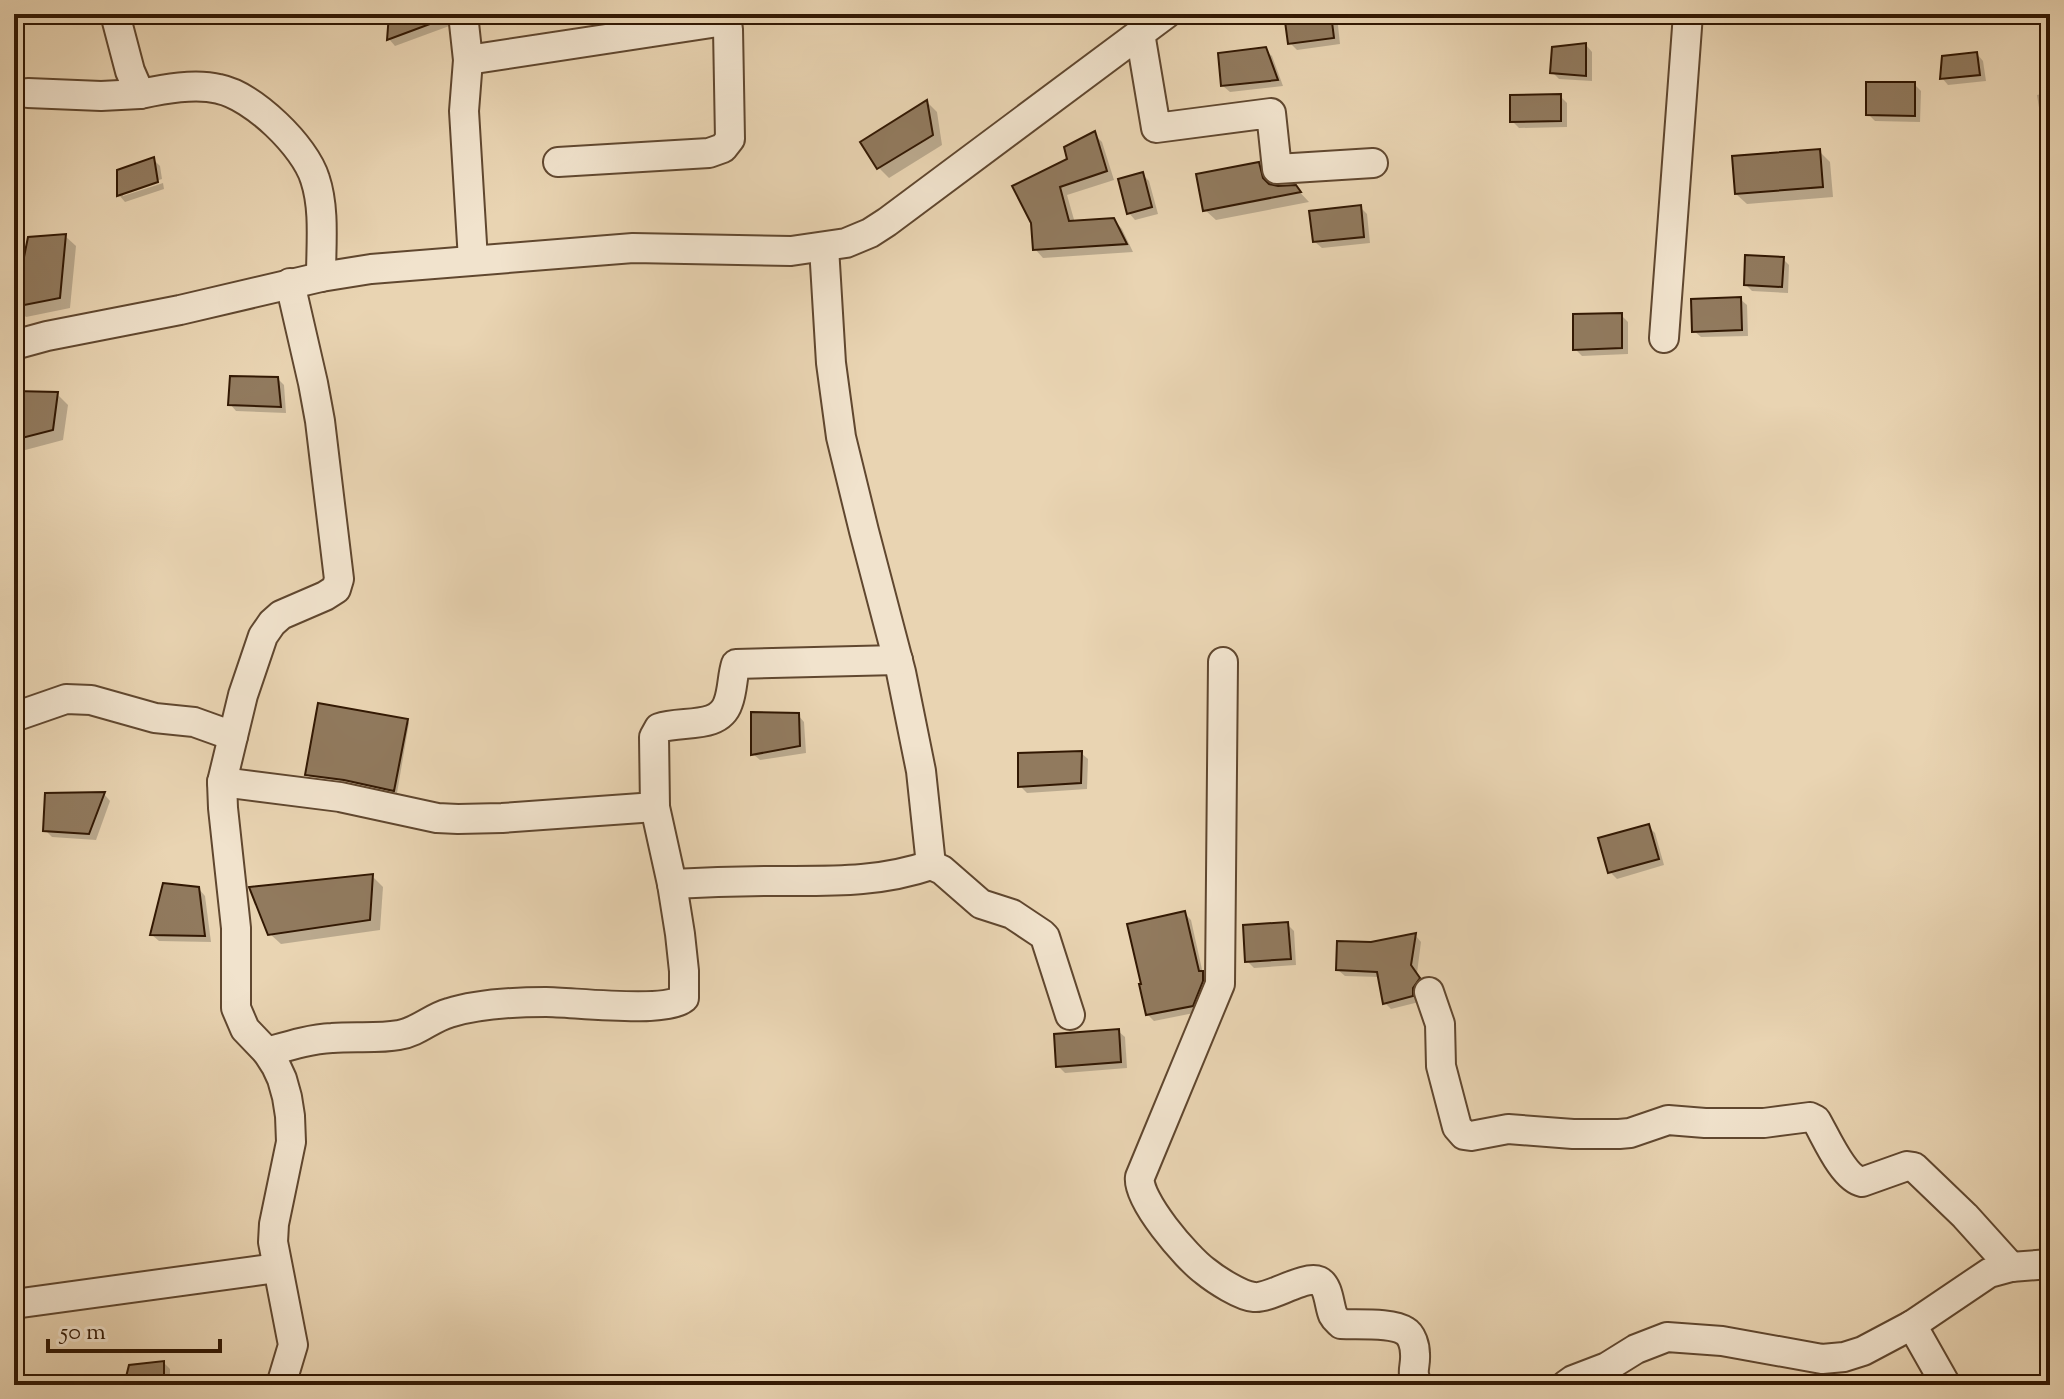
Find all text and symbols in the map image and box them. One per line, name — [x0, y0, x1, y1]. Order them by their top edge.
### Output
scale bar — [48, 1303, 220, 1353]
text: 50 m — [58, 1316, 106, 1350]

